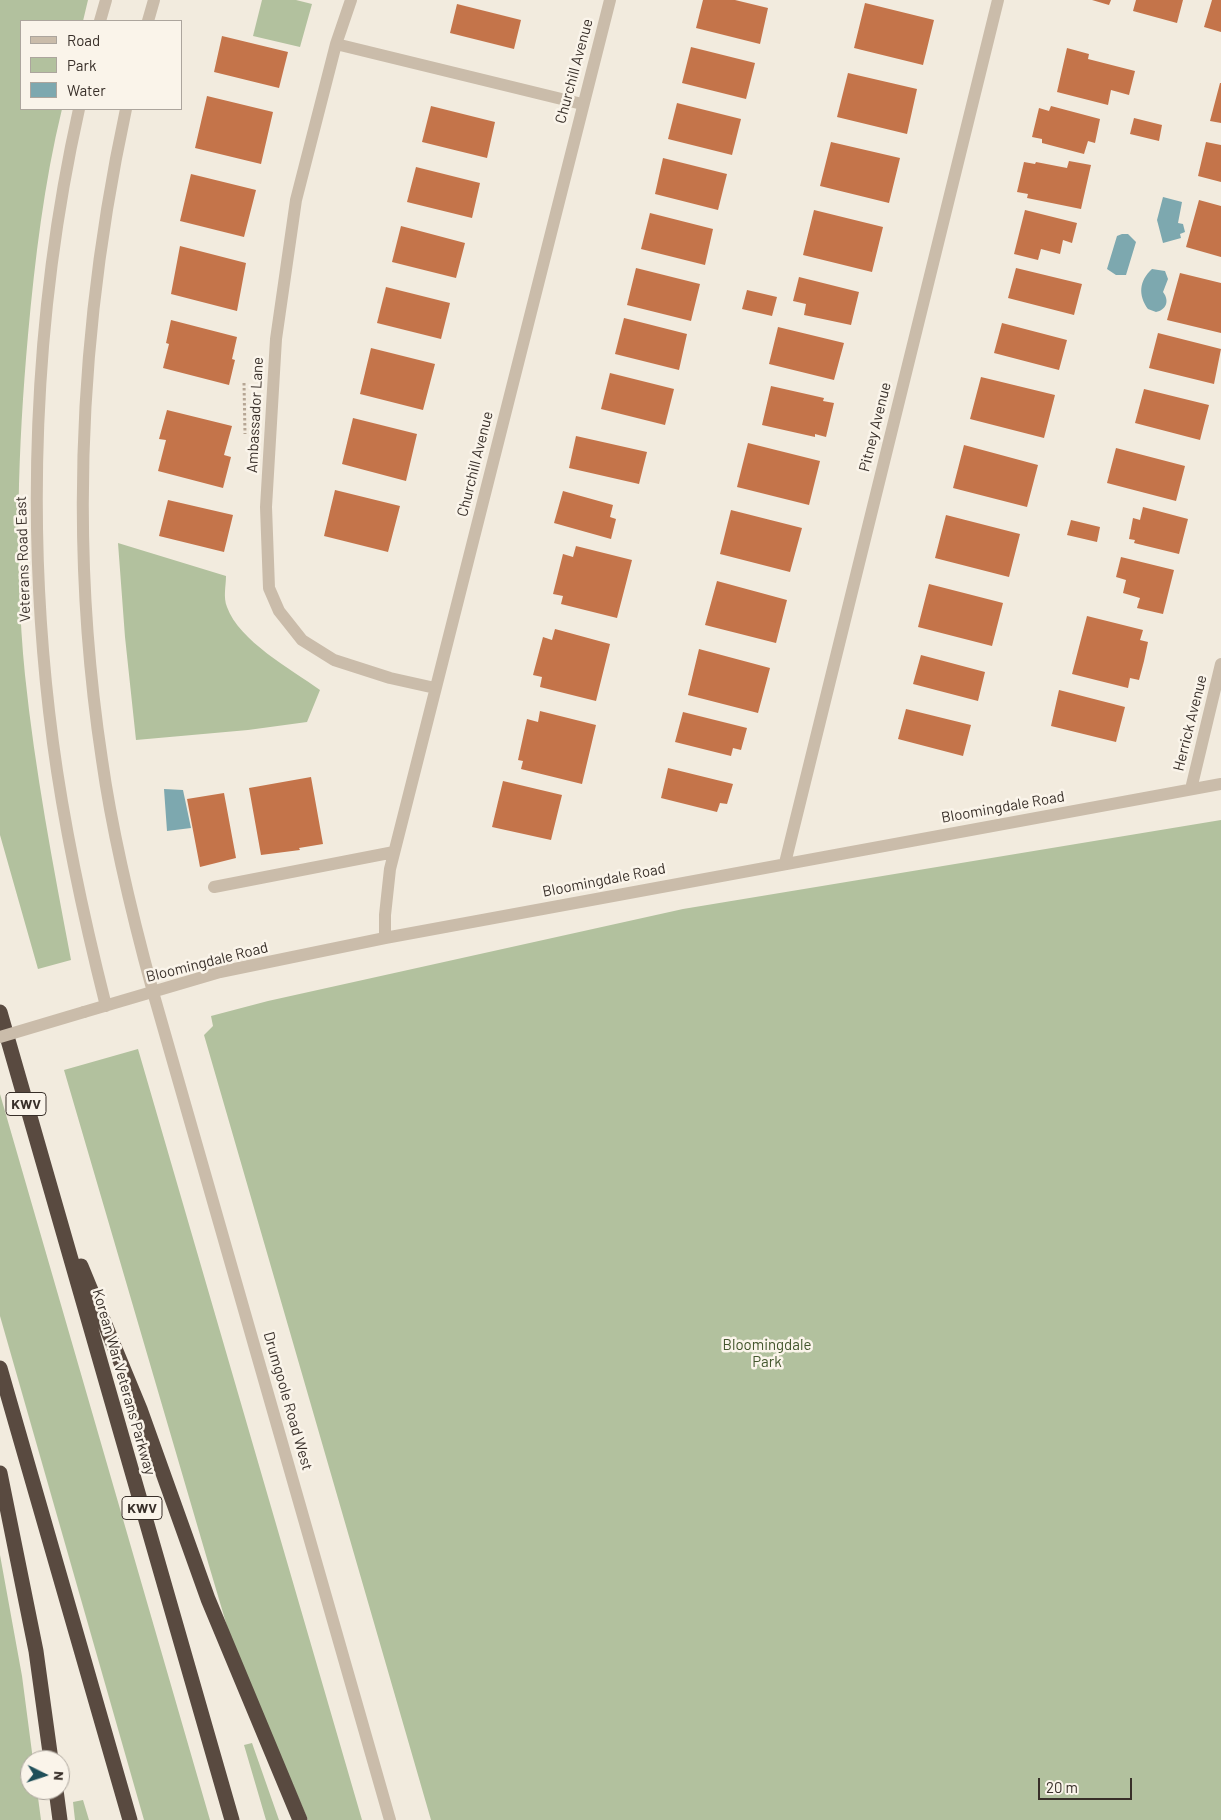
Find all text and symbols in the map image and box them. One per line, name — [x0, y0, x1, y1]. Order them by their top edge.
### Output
street label: Churchill Avenue — [551, 17, 597, 125]
legend — [20, 20, 182, 110]
text: Road — [67, 31, 100, 49]
text: Park — [67, 56, 96, 74]
text: Water — [67, 81, 106, 99]
street label: Ambassador Lane — [243, 357, 267, 473]
street label: Pitney Avenue — [855, 380, 895, 474]
street label: Churchill Avenue — [453, 409, 497, 519]
street label: Veterans Road East — [12, 496, 34, 622]
street label: Herrick Avenue — [1169, 673, 1211, 773]
street label: Bloomingdale Road — [940, 787, 1066, 827]
street label: Bloomingdale Road — [541, 859, 667, 901]
street label: Bloomingdale Road — [144, 938, 270, 986]
road number: KWV — [6, 1092, 46, 1116]
street label: Korean War Veterans Parkway — [89, 1287, 159, 1477]
street label: Drumgoole Road West — [260, 1330, 316, 1472]
park label: Bloomingdale Park — [723, 1336, 811, 1371]
road number: KWV — [122, 1496, 162, 1520]
north arrow — [20, 1750, 70, 1800]
scale bar — [1041, 1768, 1135, 1800]
text: N — [51, 1771, 68, 1781]
text: 20 m — [1046, 1778, 1078, 1796]

